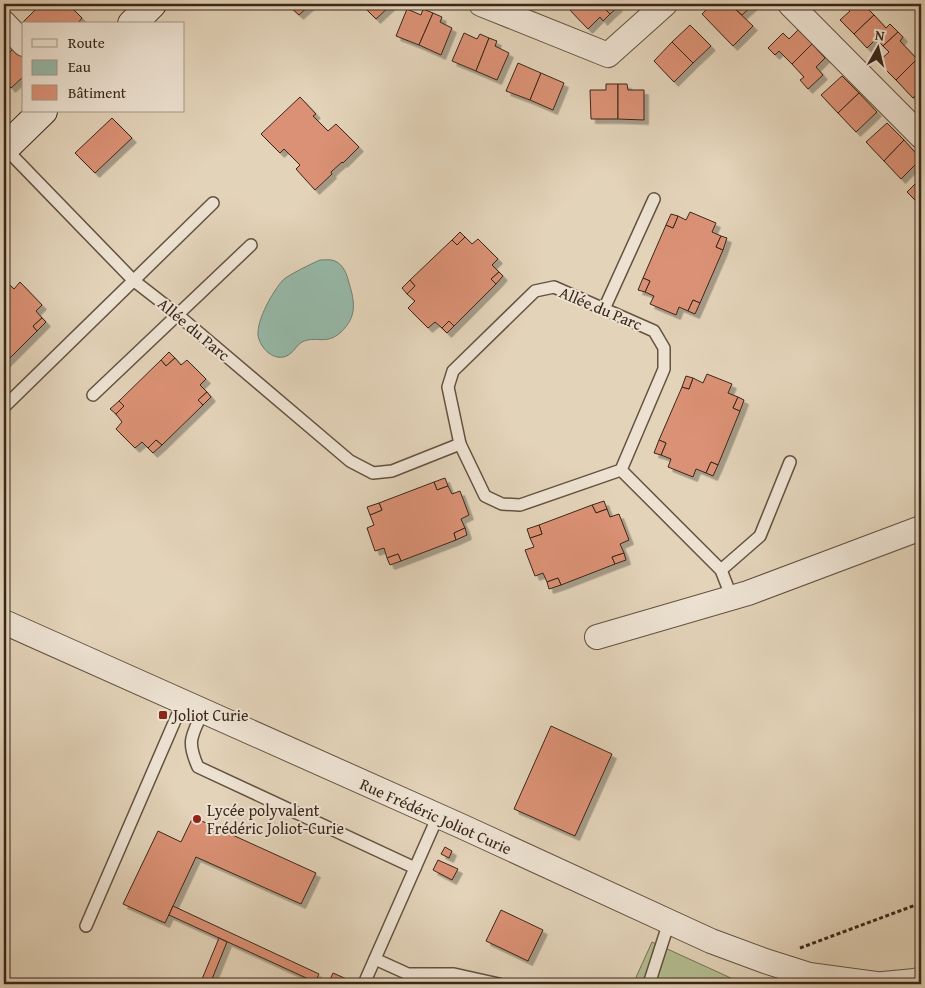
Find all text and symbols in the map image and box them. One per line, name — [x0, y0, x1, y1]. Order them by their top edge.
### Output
legend — [22, 22, 185, 112]
north arrow — [852, 22, 902, 72]
text: N — [874, 25, 886, 46]
text: Route — [68, 32, 105, 53]
text: Eau — [68, 56, 92, 77]
text: Bâtiment — [68, 82, 127, 103]
street label: Allée du Parc — [556, 280, 646, 336]
street label: Allée du Parc — [153, 292, 235, 366]
place label: Joliot Curie — [171, 703, 248, 727]
marker: Joliot Curie — [157, 709, 169, 721]
street label: Rue Frédéric Joliot Curie — [356, 772, 516, 860]
place label: Lycée polyvalent Frédéric Joliot-Curie — [207, 798, 344, 840]
marker: Lycée polyvalent Frédéric Joliot-Curie — [191, 813, 203, 825]

